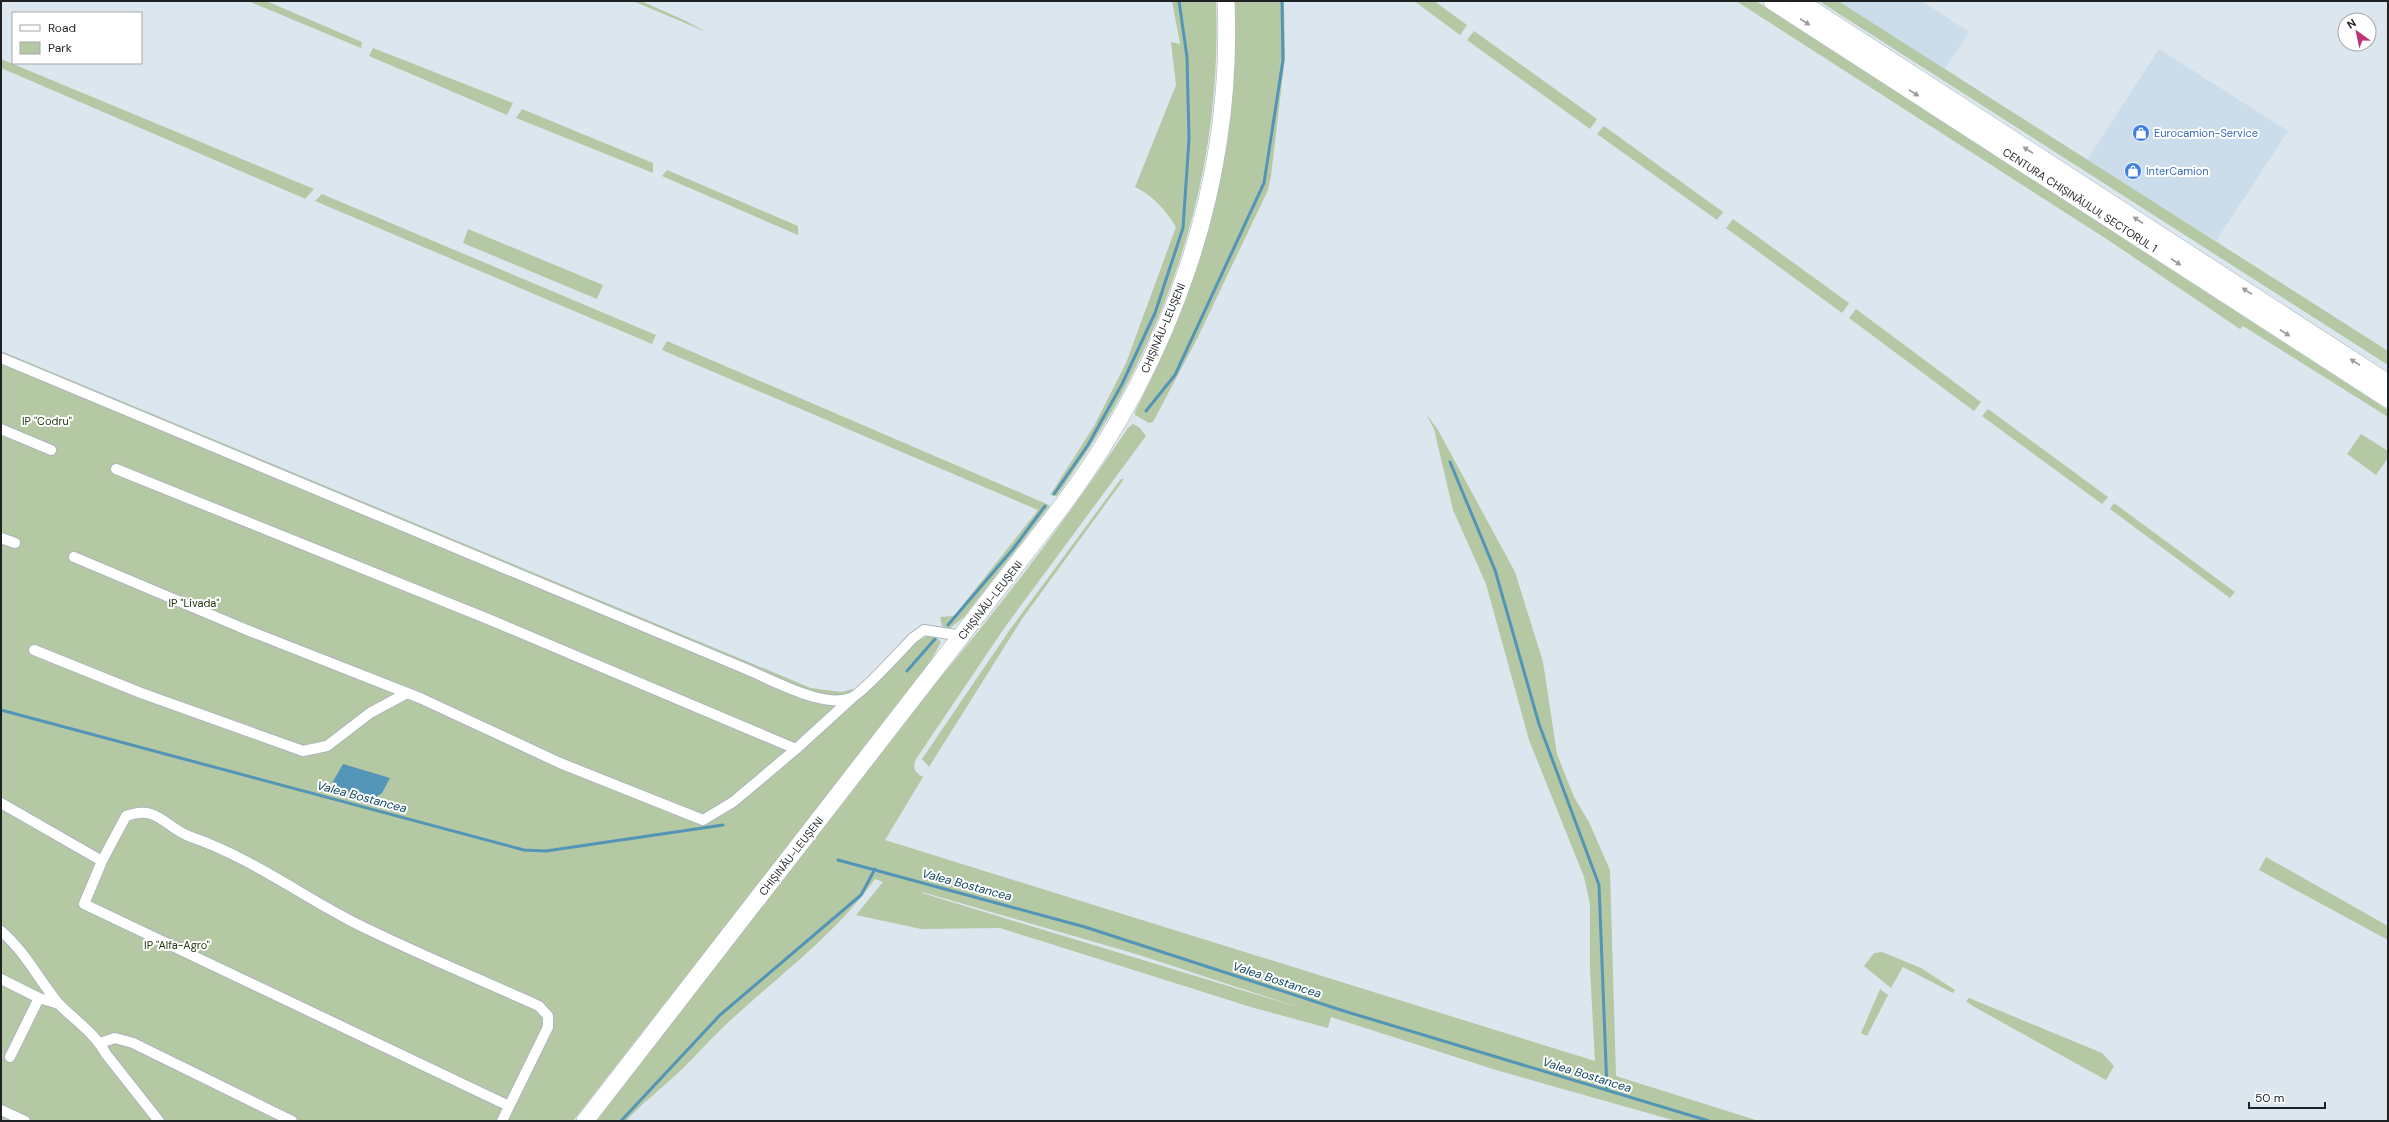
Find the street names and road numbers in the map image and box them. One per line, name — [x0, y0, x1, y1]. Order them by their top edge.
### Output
street label: CENTURA CHIȘINĂULUI, SECTORUL 1 — [2000, 145, 2160, 255]
street label: CHIȘINĂU-LEUȘENI — [1138, 281, 1188, 375]
street label: CHIȘINĂU-LEUȘENI — [955, 558, 1025, 642]
street label: CHIȘINĂU-LEUȘENI — [756, 814, 826, 898]

